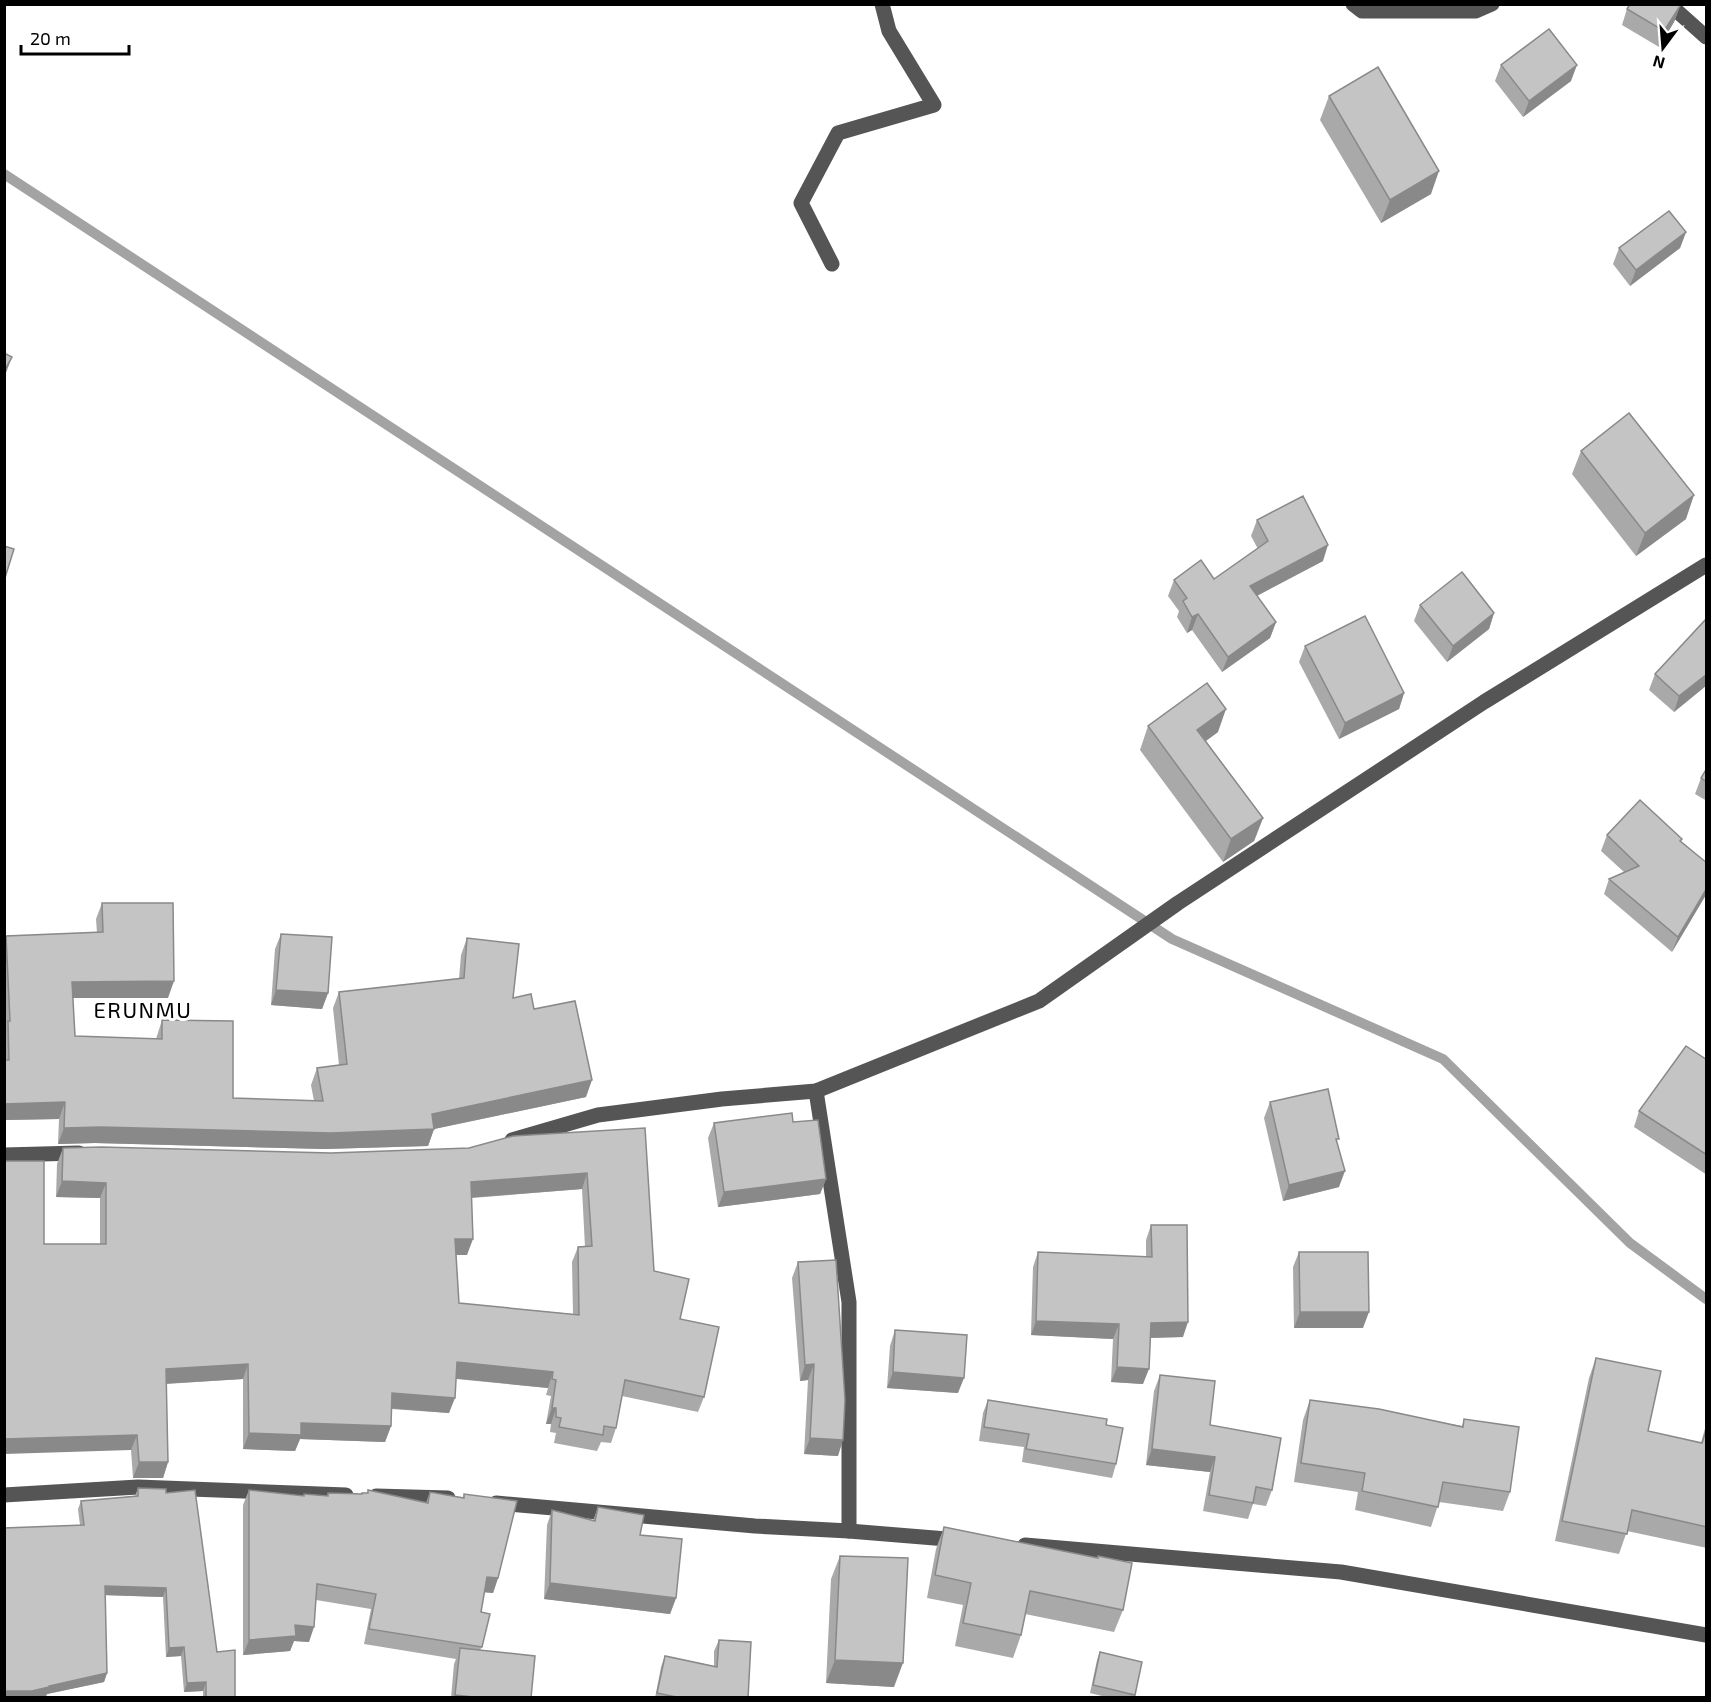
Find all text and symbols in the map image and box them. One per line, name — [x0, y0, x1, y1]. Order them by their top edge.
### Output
scale bar — [21, 18, 129, 56]
north arrow — [1633, 18, 1693, 78]
text: 20 m — [30, 27, 71, 49]
text: N — [1651, 52, 1667, 74]
district label: ERUNMU — [93, 996, 193, 1022]

